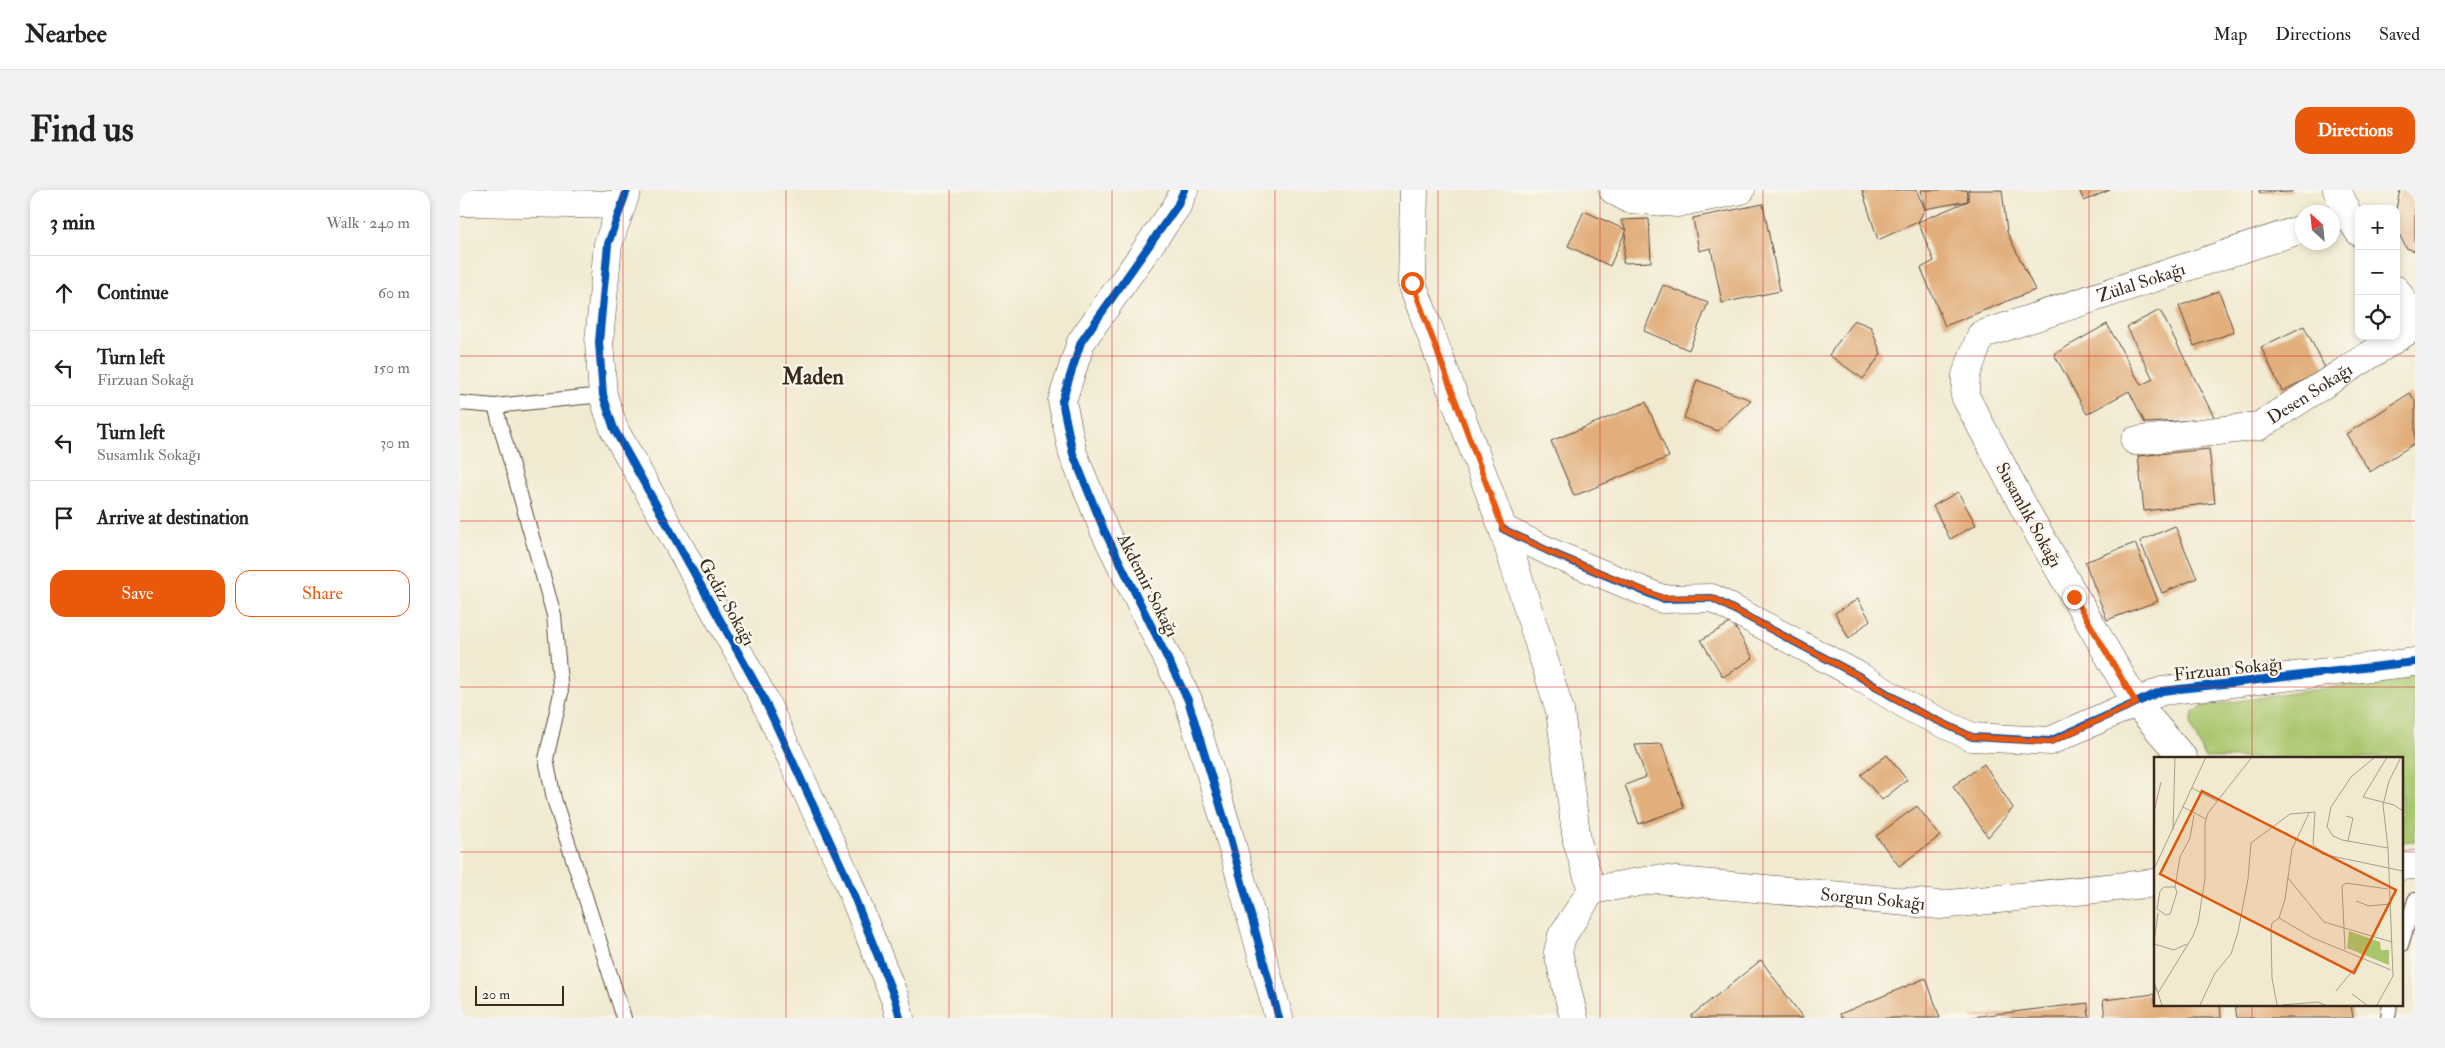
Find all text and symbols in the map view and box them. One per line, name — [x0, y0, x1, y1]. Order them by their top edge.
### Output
text: Nearbee — [25, 19, 107, 50]
text: Map — [2214, 23, 2247, 46]
text: Directions — [2275, 23, 2351, 46]
text: Saved — [2379, 23, 2420, 46]
button: Directions — [2295, 107, 2415, 154]
text: Find us — [30, 108, 134, 152]
north arrow — [2295, 205, 2340, 250]
map controls — [2355, 205, 2400, 340]
button: + — [2355, 205, 2400, 250]
text: 3 min — [50, 209, 95, 236]
text: Walk · 240 m — [326, 213, 410, 233]
button: − — [2355, 250, 2400, 295]
street label: Zülal Sokağı — [2094, 257, 2188, 308]
route start — [1401, 272, 1424, 295]
icon: ahead — [50, 279, 78, 307]
text: Continue — [97, 281, 168, 305]
text: 60 m — [378, 283, 410, 303]
button: locate — [2355, 295, 2400, 340]
text: Turn left — [97, 346, 165, 370]
icon: left — [50, 354, 78, 382]
text: 150 m — [373, 358, 410, 378]
street label: Desen Sokağı — [2263, 358, 2357, 430]
district label: Maden — [781, 363, 844, 391]
text: Firzuan Sokağı — [97, 370, 194, 390]
text: Turn left — [97, 421, 165, 445]
icon: left — [50, 429, 78, 457]
text: 30 m — [380, 433, 410, 453]
text: Susamlık Sokağı — [97, 445, 201, 465]
street label: Susamlık Sokağı — [1990, 459, 2067, 572]
icon: arrive — [50, 504, 78, 532]
text: Arrive at destination — [97, 506, 249, 530]
street label: Akdemir Sokağı — [1111, 529, 1184, 641]
street label: Gediz Sokağı — [693, 554, 760, 650]
button: Save — [50, 570, 225, 617]
button: Share — [235, 570, 410, 617]
route end — [2063, 586, 2086, 609]
street label: Firzuan Sokağı — [2173, 652, 2284, 687]
inset map — [2154, 757, 2402, 1006]
street label: Sorgun Sokağı — [1820, 883, 1926, 916]
scale bar — [475, 983, 564, 1006]
text: 20 m — [482, 986, 510, 1003]

